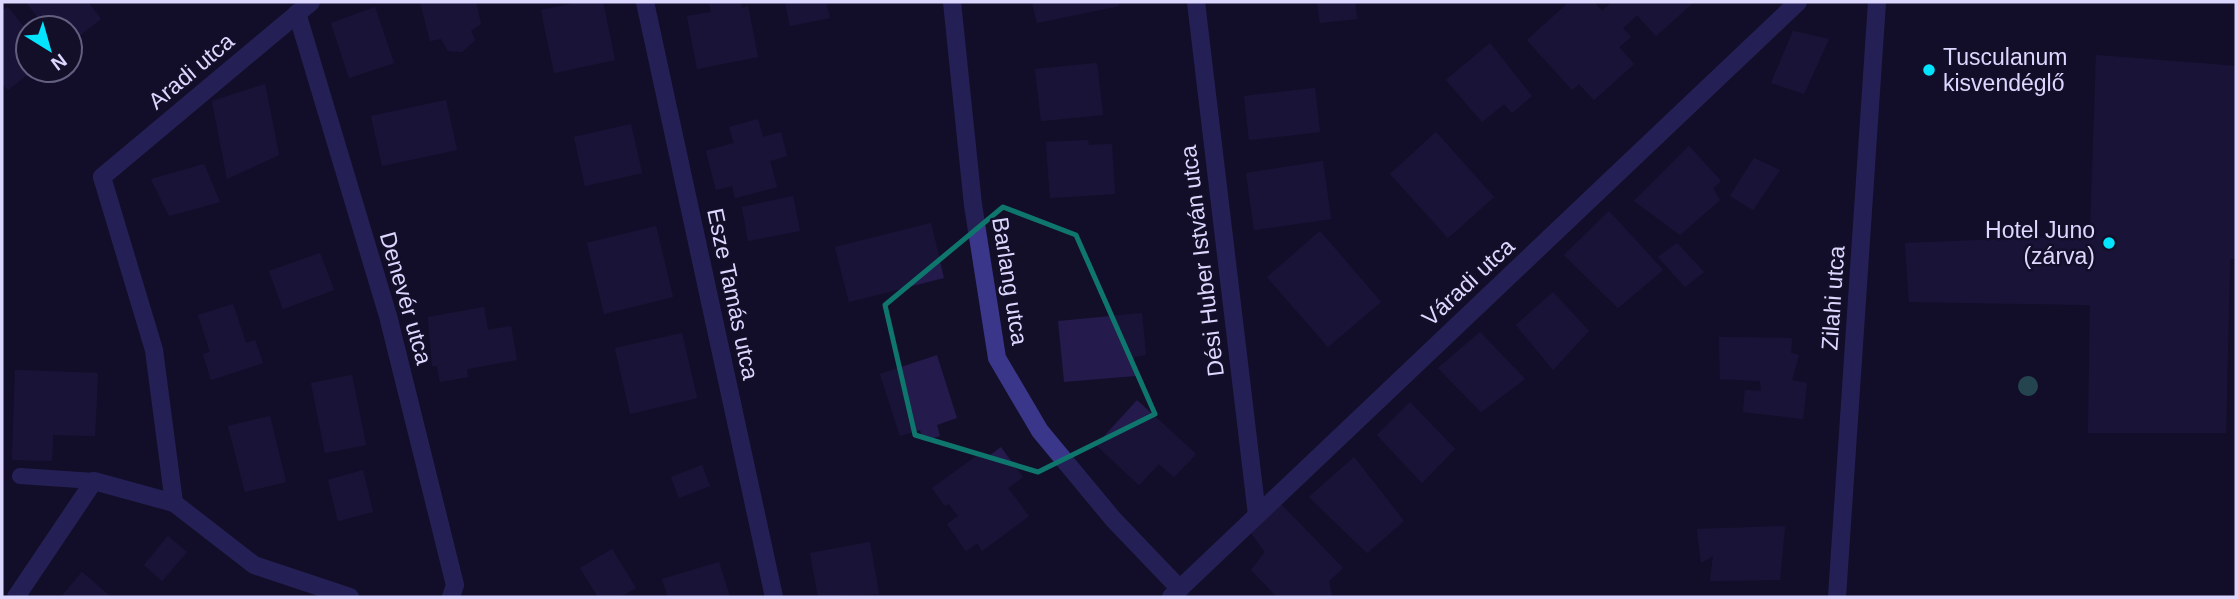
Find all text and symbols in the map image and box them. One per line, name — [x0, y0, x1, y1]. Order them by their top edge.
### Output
north arrow — [14, 14, 84, 84]
street label: Aradi utca — [143, 28, 239, 114]
place label: Tusculanum kisvendéglő — [1943, 44, 2067, 96]
text: N — [47, 50, 71, 75]
marker: Tusculanum kisvendéglő — [1921, 62, 1937, 78]
street label: Dési Huber István utca — [1175, 144, 1229, 378]
street label: Esze Tamás utca — [702, 206, 764, 382]
street label: Barlang utca — [987, 215, 1033, 347]
place label: Hotel Juno (zárva) — [1985, 217, 2095, 269]
street label: Denevér utca — [375, 229, 437, 368]
street label: Váradi utca — [1417, 233, 1520, 331]
marker: Hotel Juno (zárva) — [2101, 235, 2117, 251]
street label: Zilahi utca — [1816, 245, 1850, 351]

